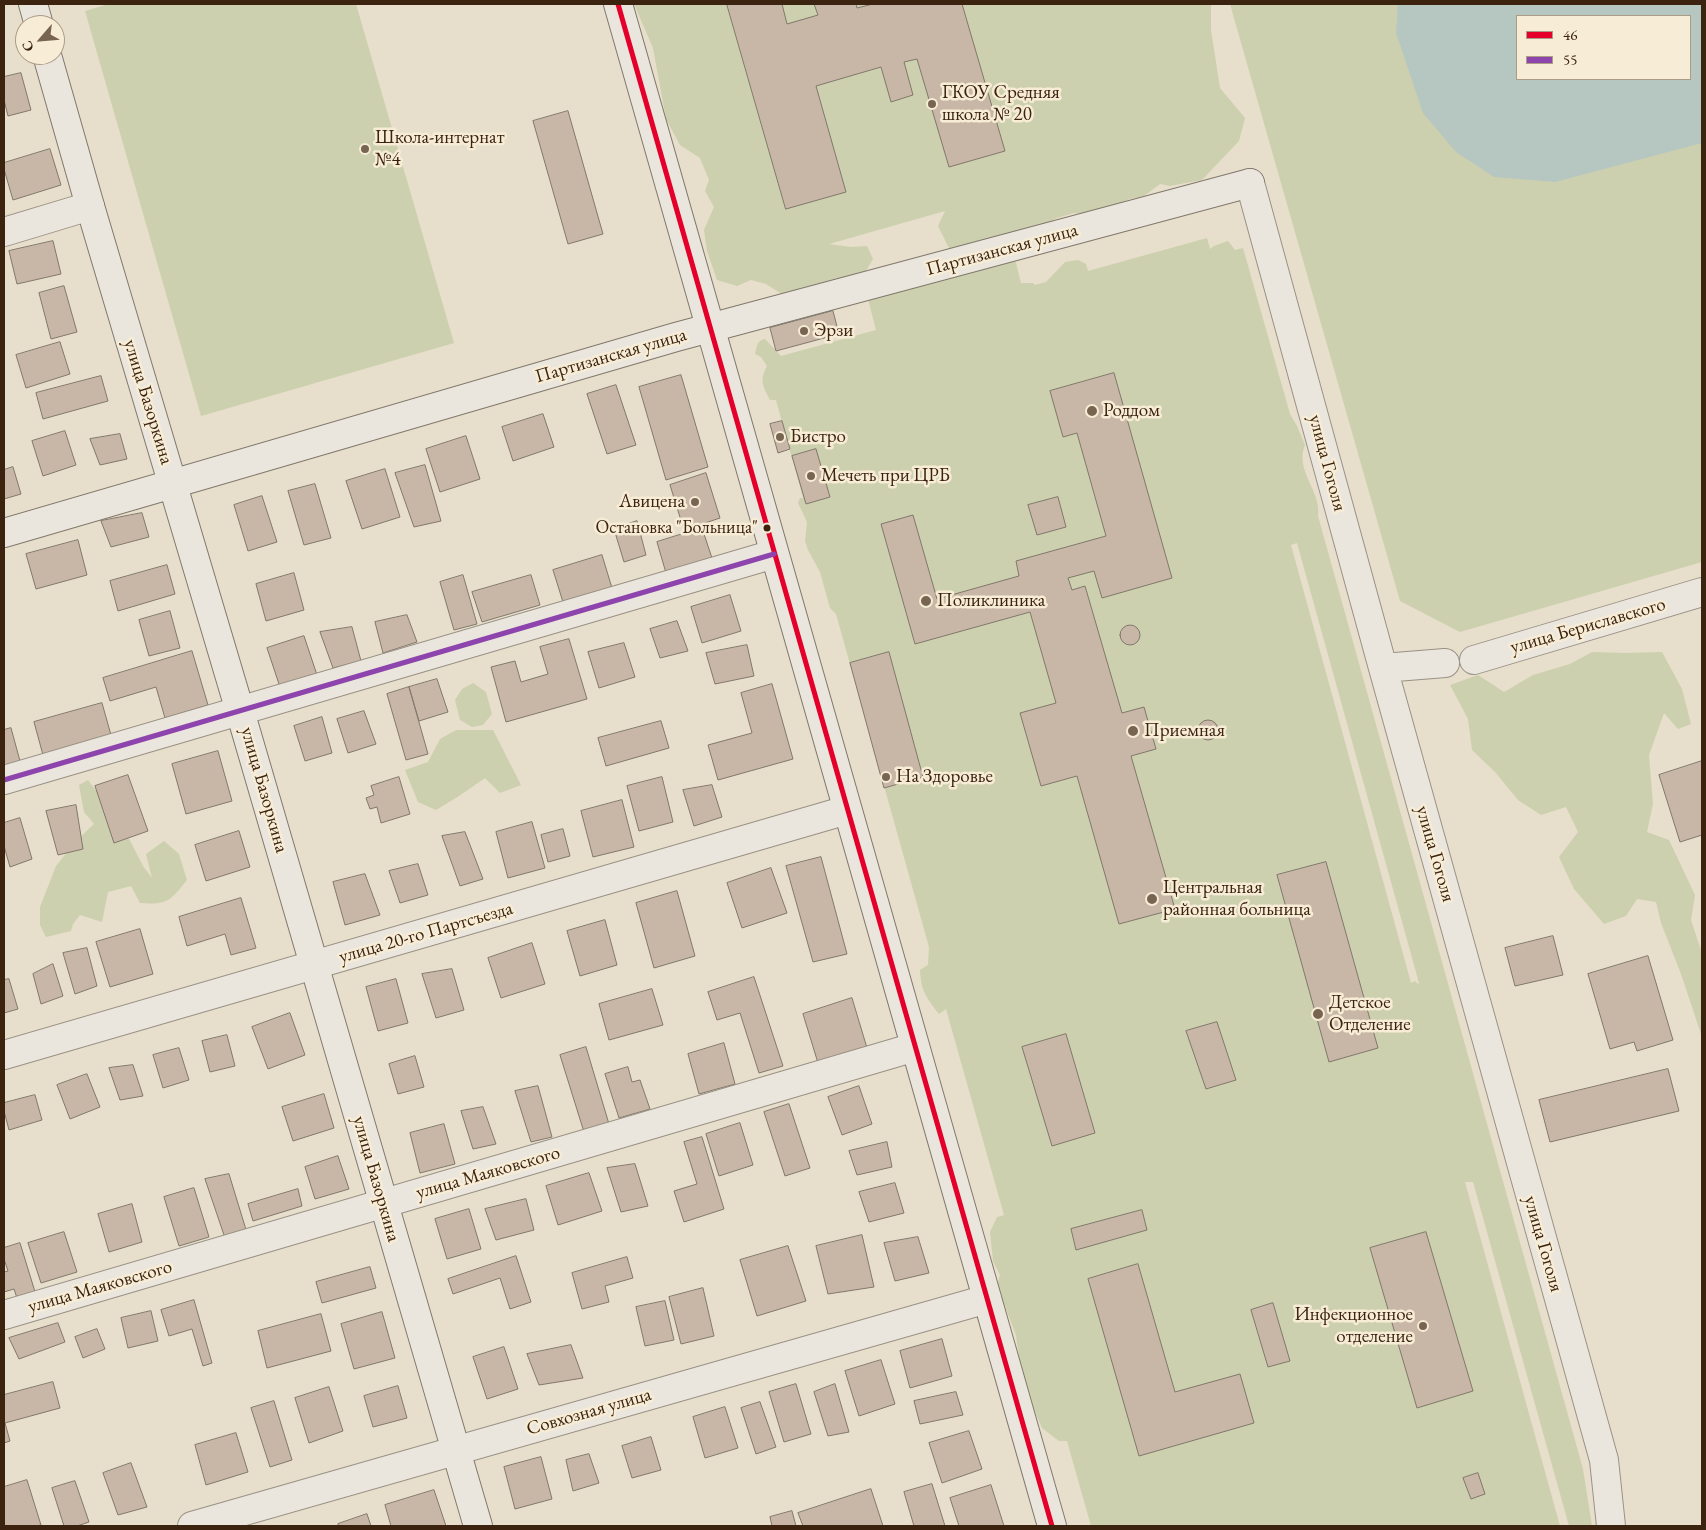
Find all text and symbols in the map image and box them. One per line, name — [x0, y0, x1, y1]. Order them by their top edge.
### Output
north arrow — [15, 15, 65, 65]
legend — [1516, 15, 1691, 80]
text: 46 — [1563, 25, 1577, 44]
text: С — [17, 38, 38, 55]
text: 55 — [1563, 50, 1577, 69]
place label: ГКОУ Средняя школа № 20 — [942, 82, 1060, 126]
marker: ГКОУ Средняя школа № 20 — [926, 98, 938, 110]
place label: Школа-интернат №4 — [375, 127, 504, 171]
marker: Школа-интернат №4 — [359, 143, 371, 155]
street label: Партизанская улица — [924, 219, 1080, 281]
place label: Эрзи — [814, 320, 853, 342]
street label: Партизанская улица — [533, 324, 689, 388]
marker: Эрзи — [798, 325, 810, 337]
street label: улица Базоркина — [118, 337, 178, 467]
place label: Роддом — [1103, 400, 1160, 422]
marker: Роддом — [1085, 404, 1099, 418]
street label: улица Гоголя — [1303, 412, 1351, 514]
place label: Бистро — [790, 426, 846, 448]
marker: Бистро — [774, 431, 786, 443]
place label: Мечеть при ЦРБ — [821, 465, 950, 487]
marker: Мечеть при ЦРБ — [805, 470, 817, 482]
place label: Авицена — [619, 491, 685, 513]
marker: Авицена — [689, 496, 701, 508]
place label: Остановка "Больница" — [595, 517, 758, 539]
marker: Остановка "Больница" — [762, 523, 772, 533]
place label: Поликлиника — [937, 590, 1045, 612]
street label: улица Бериславского — [1508, 593, 1668, 659]
marker: Поликлиника — [919, 594, 933, 608]
place label: Приемная — [1144, 720, 1225, 742]
street label: улица Базоркина — [235, 724, 293, 856]
marker: Приемная — [1126, 724, 1140, 738]
place label: На Здоровье — [896, 766, 993, 788]
marker: На Здоровье — [880, 771, 892, 783]
street label: улица Гоголя — [1410, 803, 1460, 905]
place label: Центральная районная больница — [1163, 877, 1311, 921]
marker: Центральная районная больница — [1145, 892, 1159, 906]
street label: улица 20-го Партсъезда — [336, 897, 516, 969]
place label: Детское Отделение — [1329, 992, 1411, 1036]
marker: Детское Отделение — [1311, 1007, 1325, 1021]
street label: улица Базоркина — [347, 1113, 405, 1245]
street label: улица Маяковского — [413, 1142, 563, 1204]
street label: улица Гоголя — [1518, 1193, 1568, 1295]
street label: улица Маяковского — [25, 1256, 175, 1318]
place label: Инфекционное отделение — [1294, 1304, 1413, 1348]
marker: Инфекционное отделение — [1417, 1320, 1429, 1332]
street label: Совхозная улица — [524, 1383, 654, 1441]

